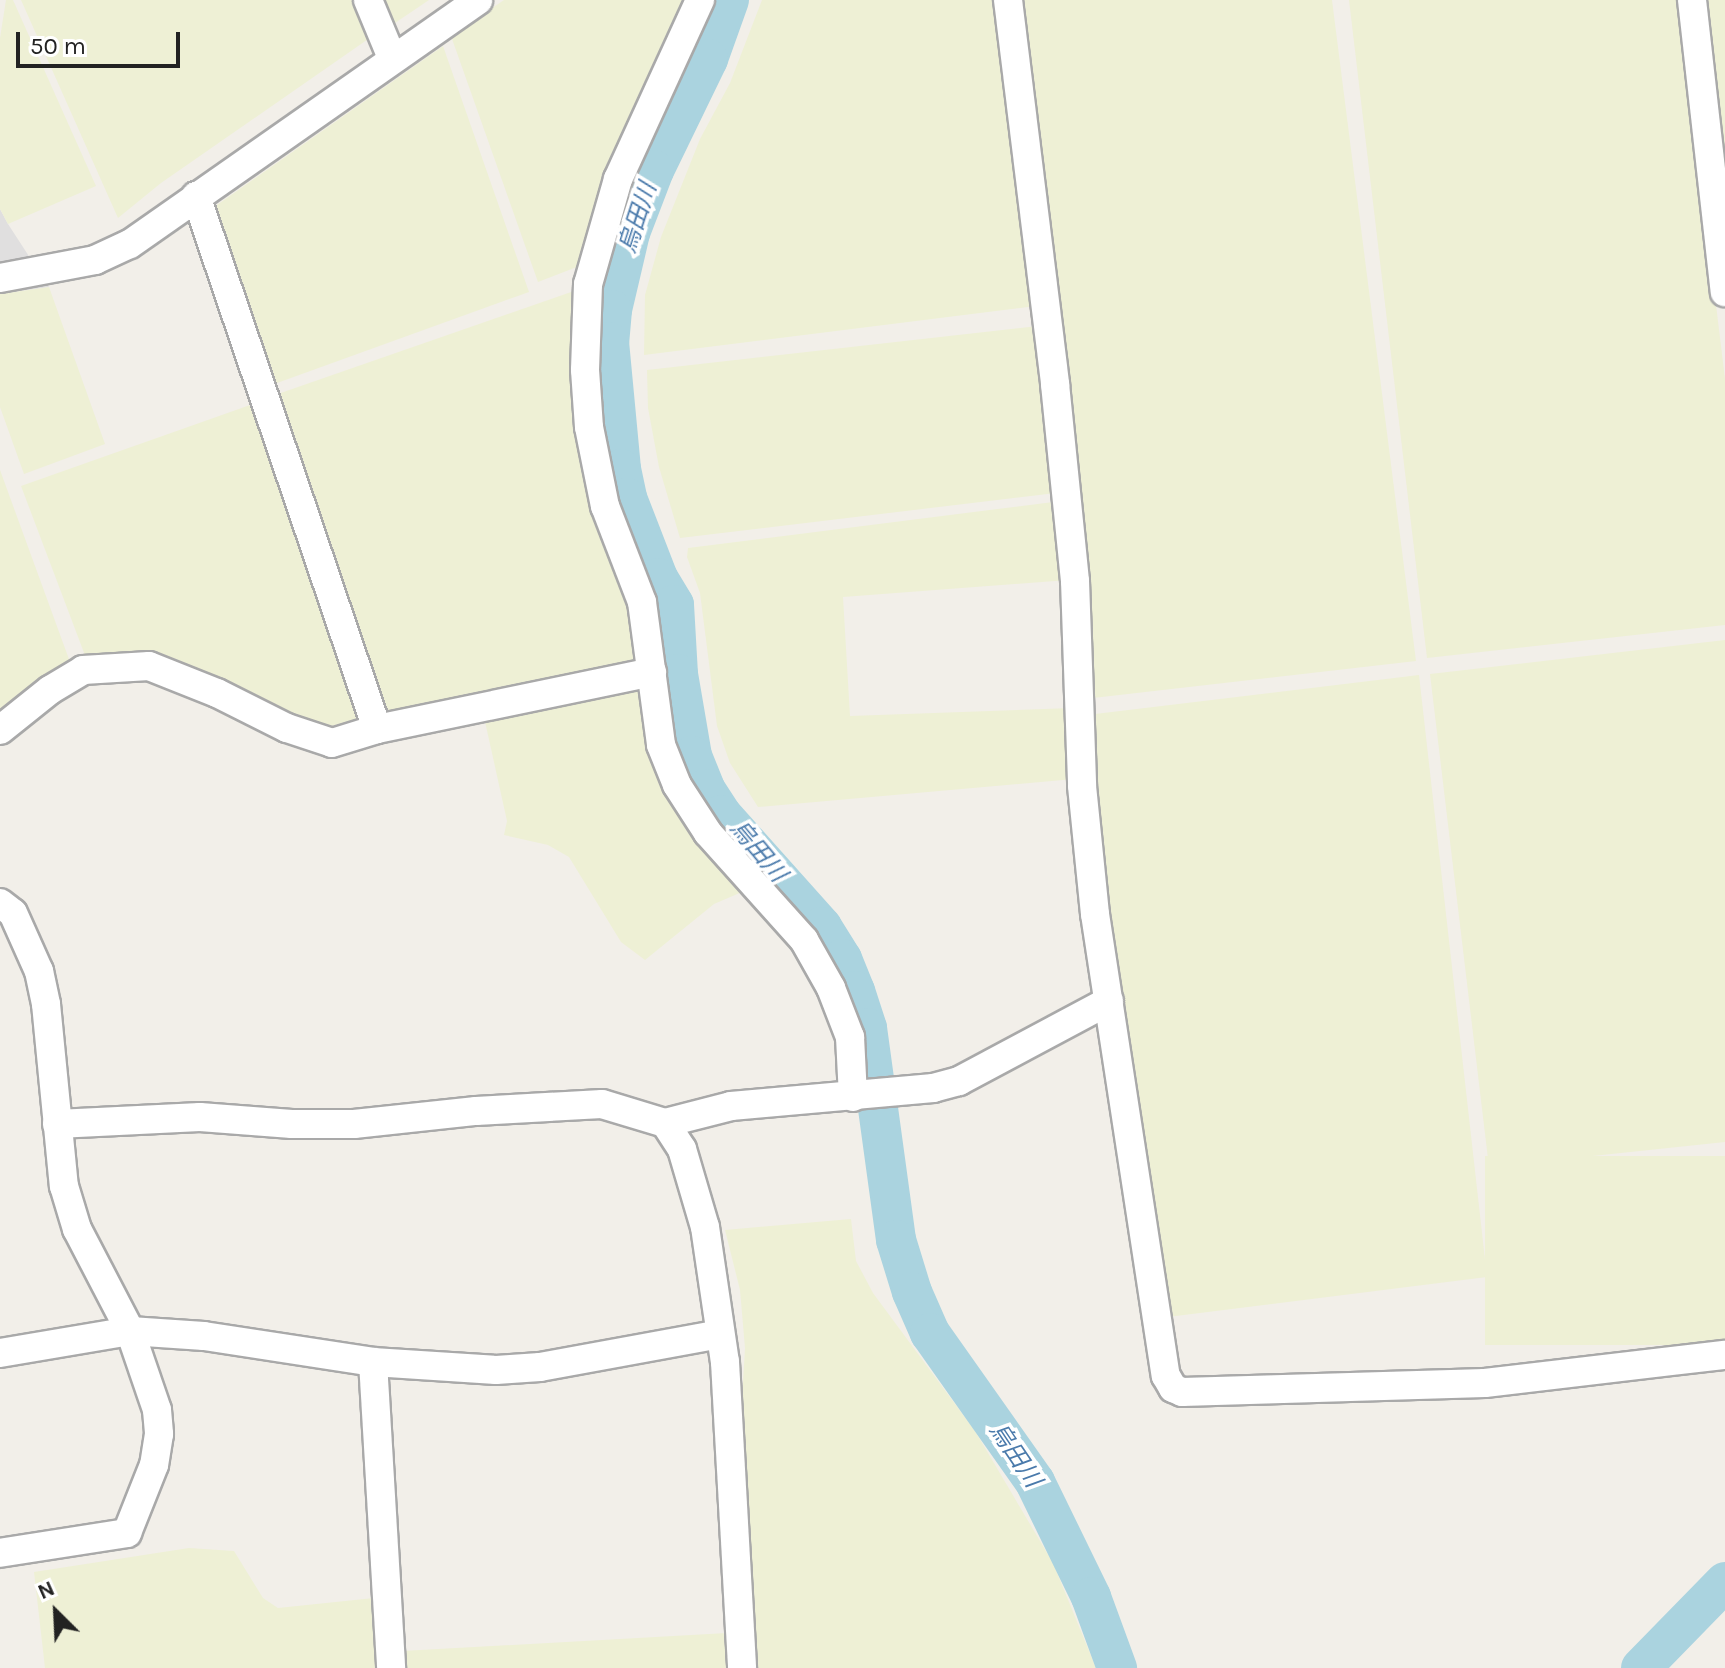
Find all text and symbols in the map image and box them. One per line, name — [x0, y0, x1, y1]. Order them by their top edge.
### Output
scale bar — [20, 16, 184, 66]
text: 50 m — [30, 32, 86, 60]
water label: 烏田川 — [613, 179, 663, 257]
water label: 烏田川 — [724, 814, 792, 888]
water label: 烏田川 — [983, 1417, 1047, 1493]
north arrow — [16, 1572, 96, 1652]
text: N — [34, 1575, 59, 1605]

